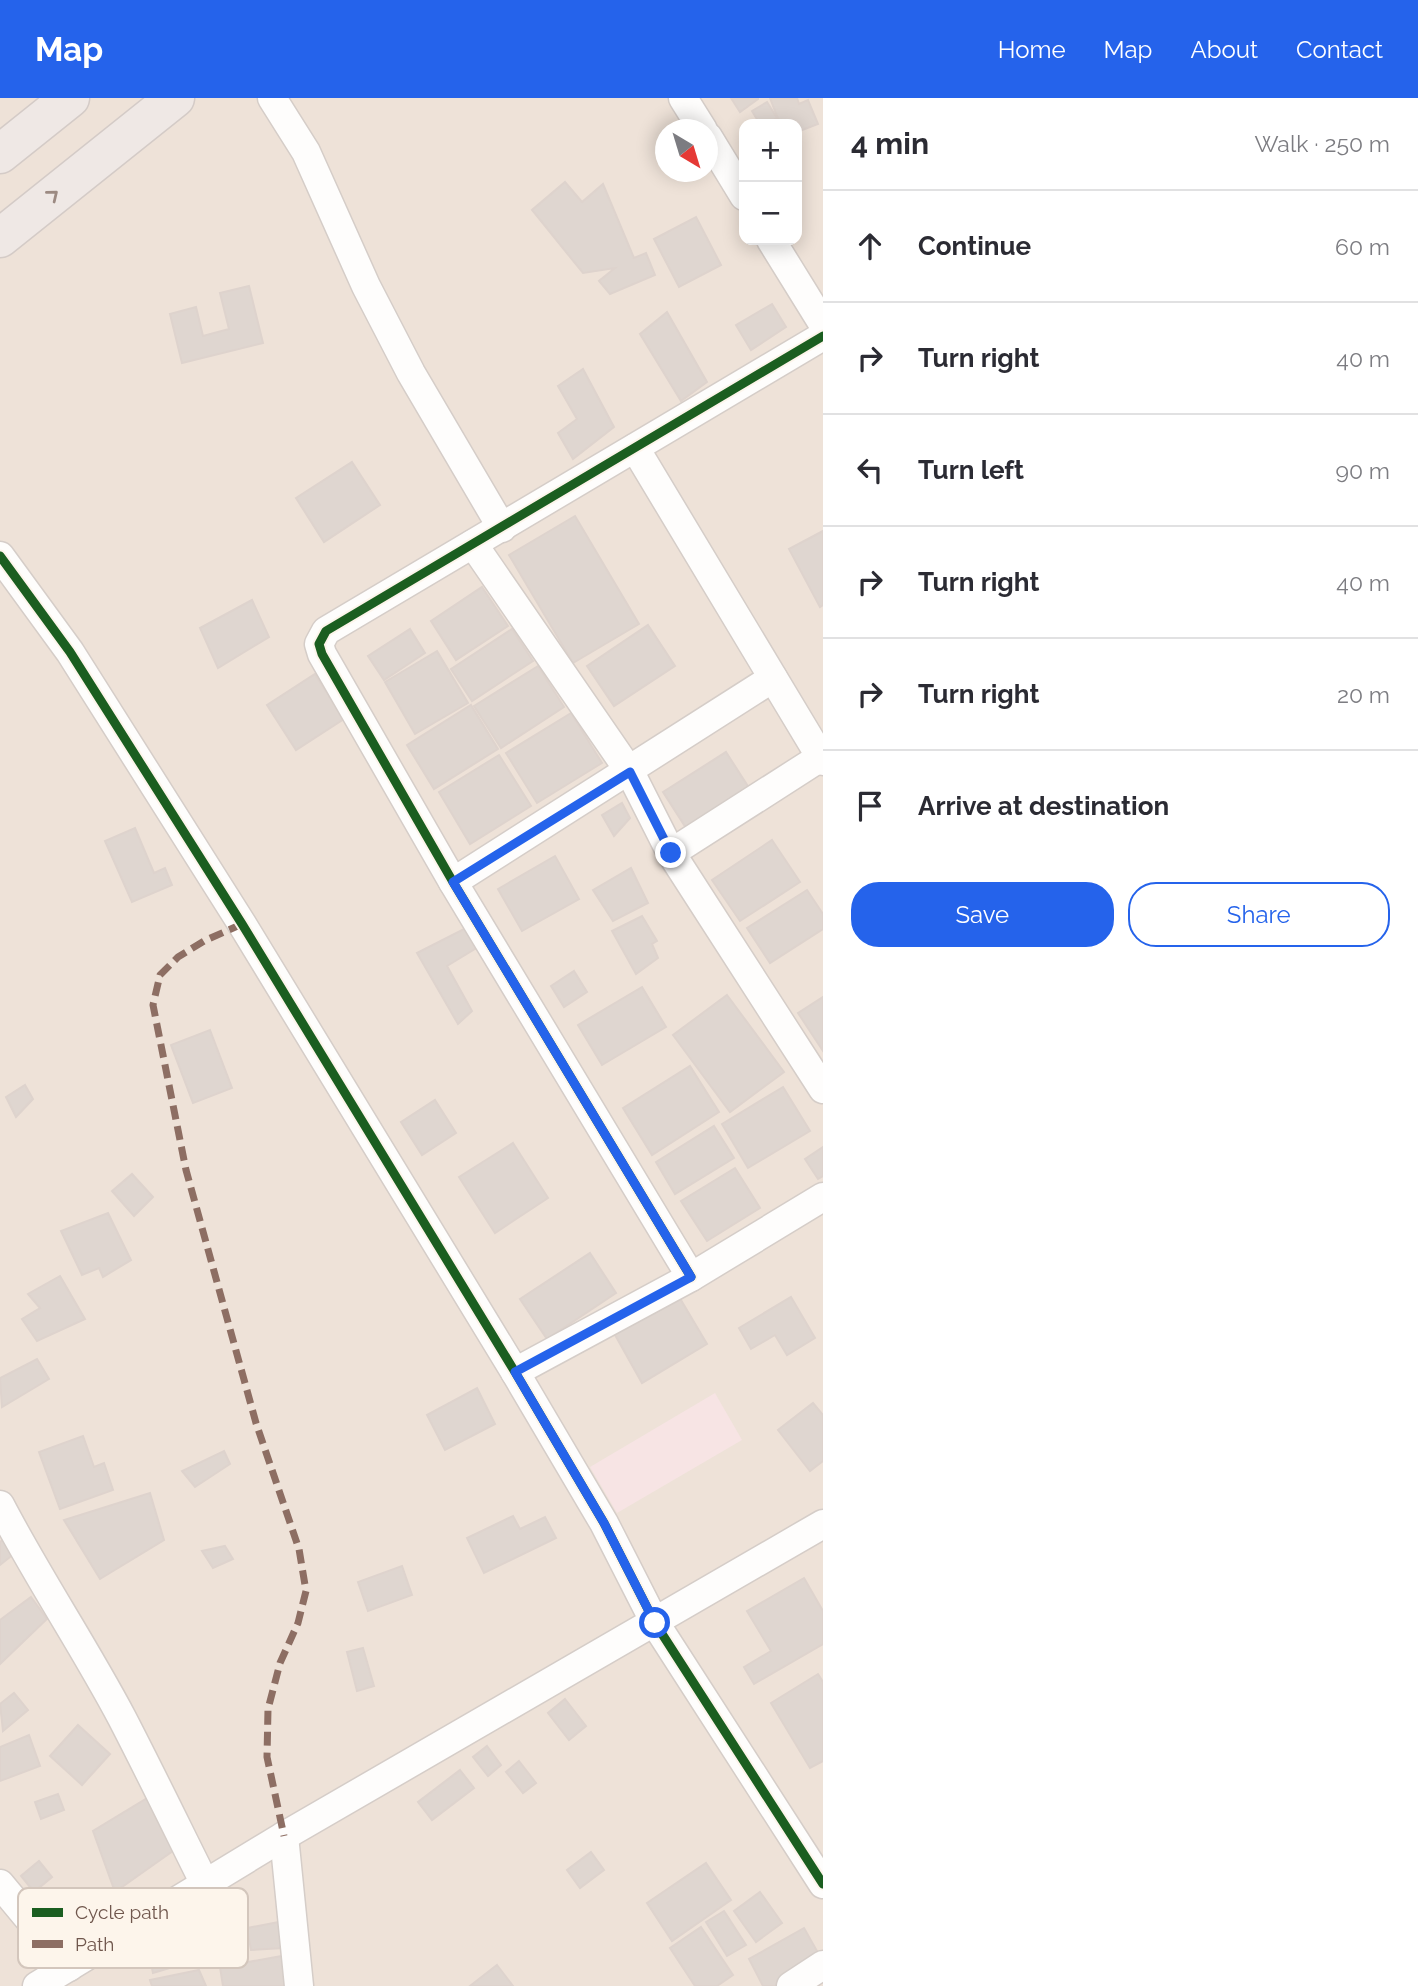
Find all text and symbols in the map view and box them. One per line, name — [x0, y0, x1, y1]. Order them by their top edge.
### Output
text: Map — [35, 30, 103, 69]
text: Home — [998, 35, 1066, 64]
text: Map — [1104, 35, 1152, 64]
text: About — [1190, 35, 1258, 64]
text: Contact — [1296, 35, 1383, 64]
north arrow — [655, 119, 718, 182]
map controls — [739, 119, 802, 245]
button: + — [739, 119, 802, 182]
text: 4 min — [851, 126, 929, 161]
text: Walk · 250 m — [1255, 130, 1390, 157]
button: − — [739, 182, 802, 245]
one-way arrow — [46, 191, 58, 204]
icon: ahead — [851, 227, 889, 265]
text: Continue — [918, 231, 1031, 261]
text: 60 m — [1335, 233, 1390, 260]
icon: right — [851, 339, 889, 377]
text: Turn right — [918, 343, 1039, 373]
text: 40 m — [1336, 345, 1390, 372]
icon: left — [851, 451, 889, 489]
text: Turn left — [918, 455, 1024, 485]
text: 90 m — [1335, 457, 1390, 484]
icon: right — [851, 563, 889, 601]
text: Turn right — [918, 567, 1039, 597]
text: 40 m — [1336, 569, 1390, 596]
icon: right — [851, 675, 889, 713]
text: Turn right — [918, 679, 1039, 709]
text: 20 m — [1337, 681, 1390, 708]
icon: arrive — [851, 787, 889, 825]
text: Arrive at destination — [918, 791, 1169, 821]
route end — [655, 837, 686, 868]
button: Save — [851, 882, 1114, 947]
button: Share — [1128, 882, 1390, 947]
route start — [639, 1607, 670, 1638]
legend — [18, 1888, 248, 1968]
text: Cycle path — [75, 1901, 169, 1923]
text: Path — [75, 1933, 114, 1955]

